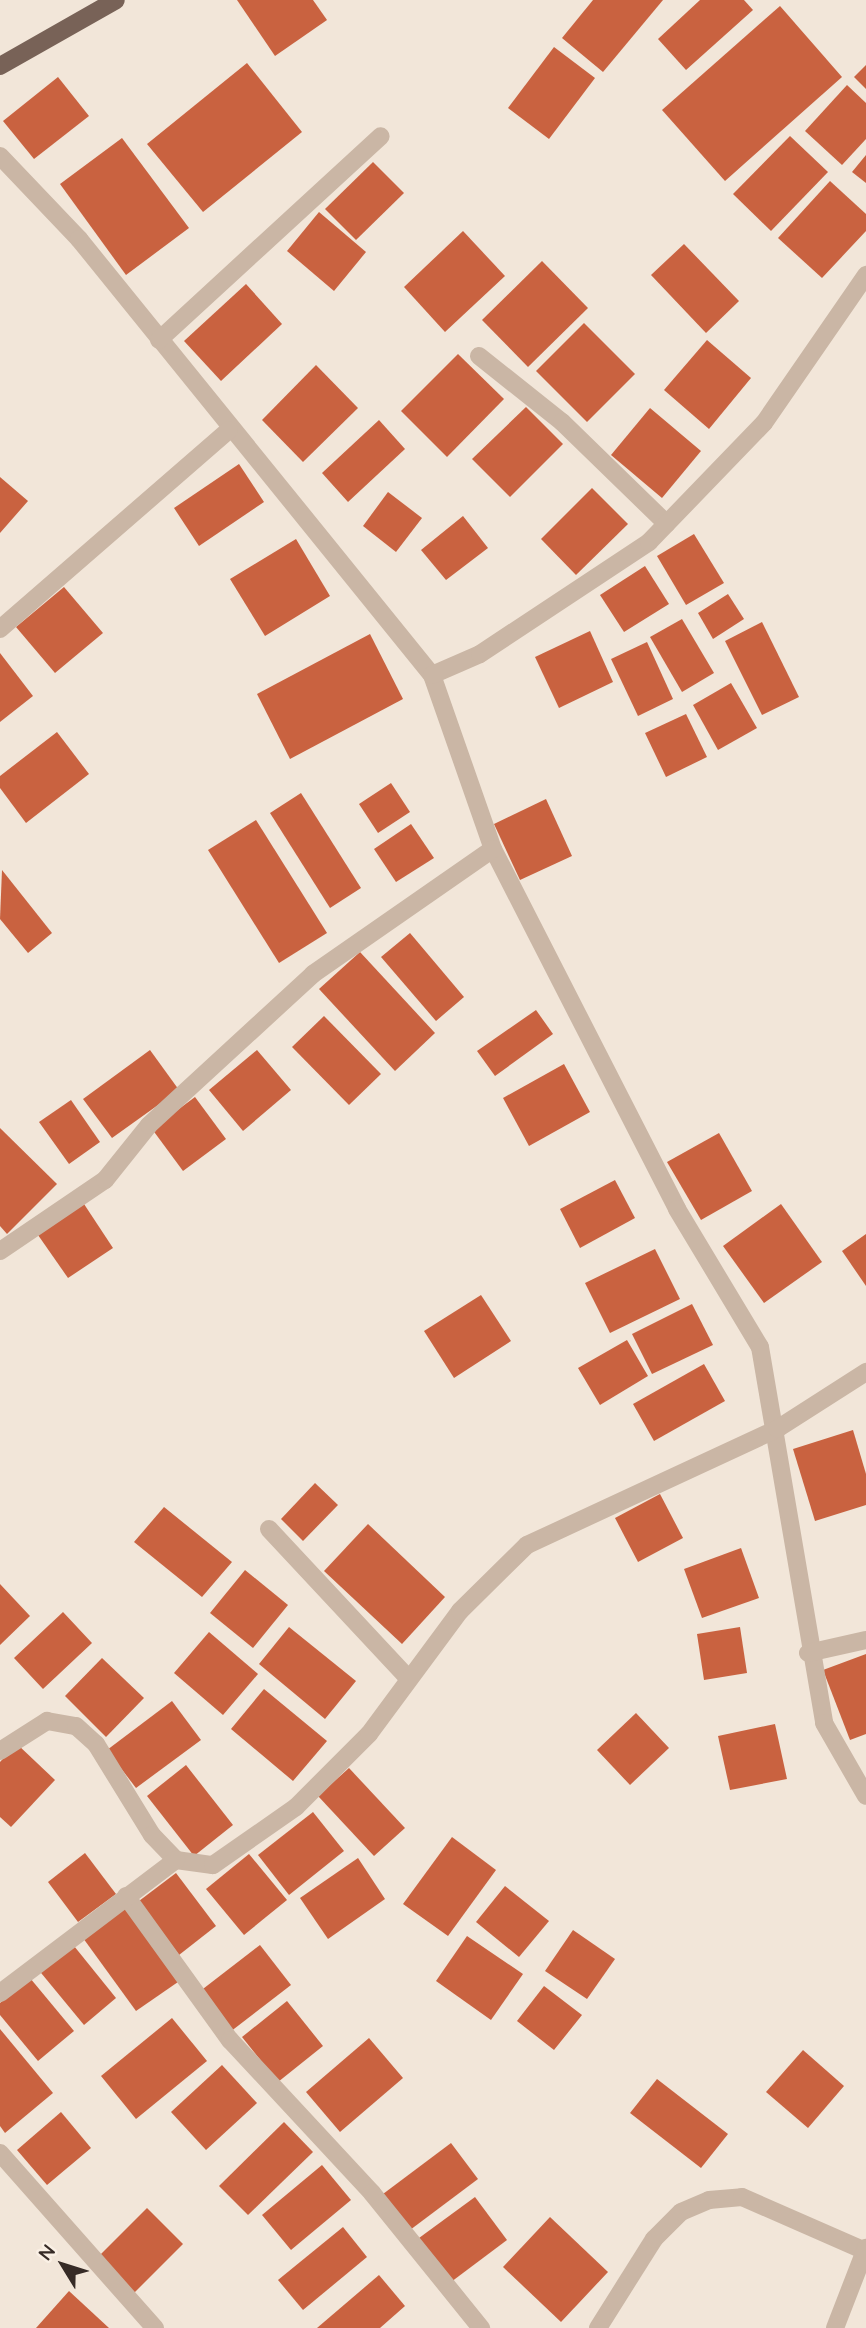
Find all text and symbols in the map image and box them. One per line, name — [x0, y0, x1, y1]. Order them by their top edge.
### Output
north arrow — [28, 2230, 98, 2300]
text: N — [33, 2239, 60, 2265]

